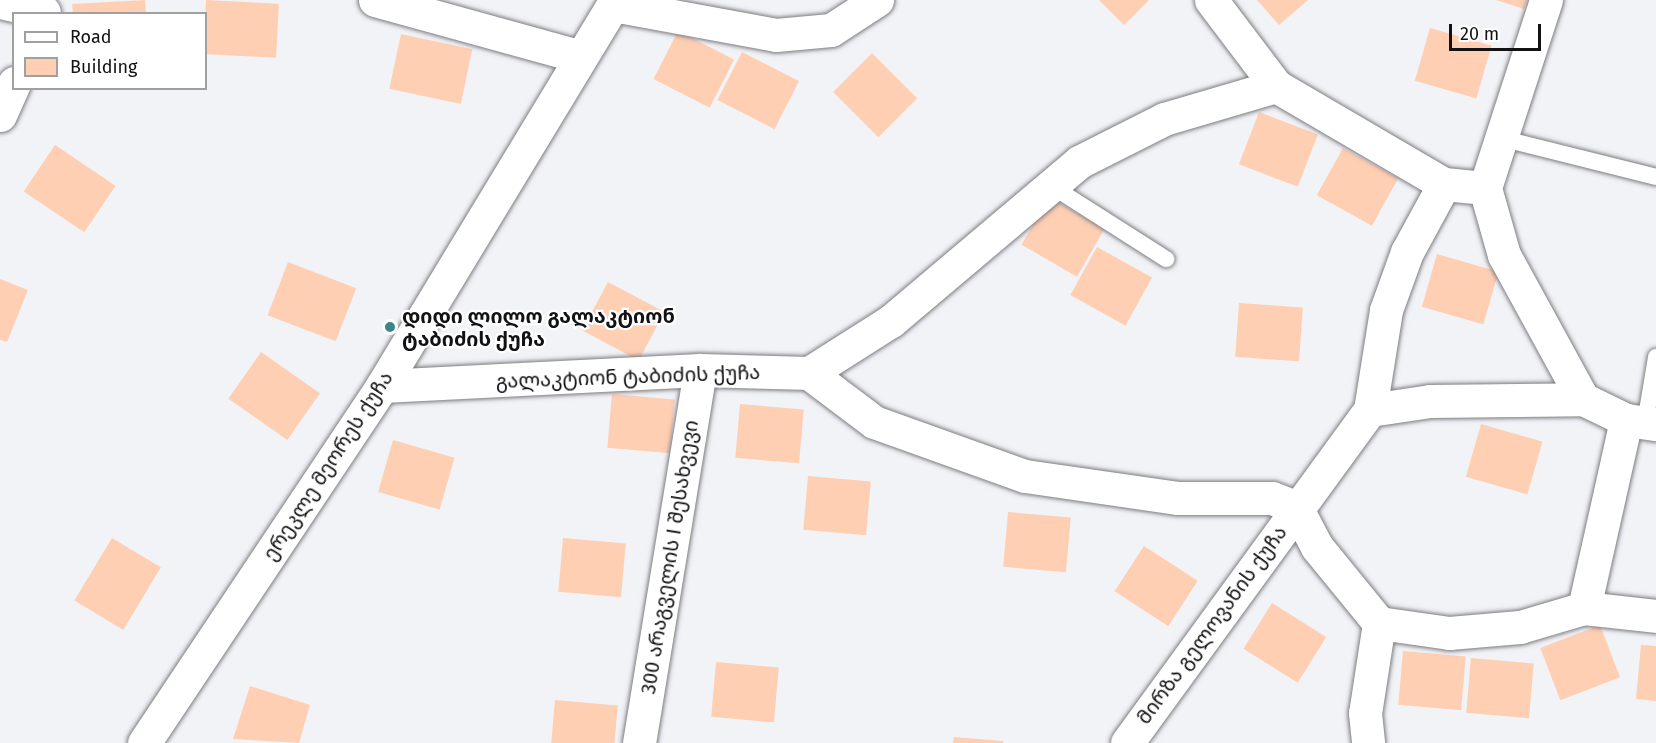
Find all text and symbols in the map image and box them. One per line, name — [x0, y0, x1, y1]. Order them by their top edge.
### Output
legend — [12, 12, 207, 90]
scale bar — [1452, 12, 1544, 50]
text: 20 m — [1460, 23, 1499, 45]
text: Road — [70, 26, 112, 48]
text: Building — [70, 56, 137, 78]
place label: დიდი ლილო გალაკტიონ ტაბიძის ქუჩა — [402, 304, 675, 351]
marker: დიდი ლილო გალაკტიონ ტაბიძის ქუჩა — [383, 320, 397, 334]
street label: გალაკტიონ ტაბიძის ქუჩა — [495, 360, 761, 394]
street label: ერეკლე მეორეს ქუჩა — [258, 367, 398, 565]
street label: 300 არაგველის I შესახვევი — [636, 418, 704, 696]
street label: მირზა გელოვანის ქუჩა — [1132, 521, 1292, 729]

